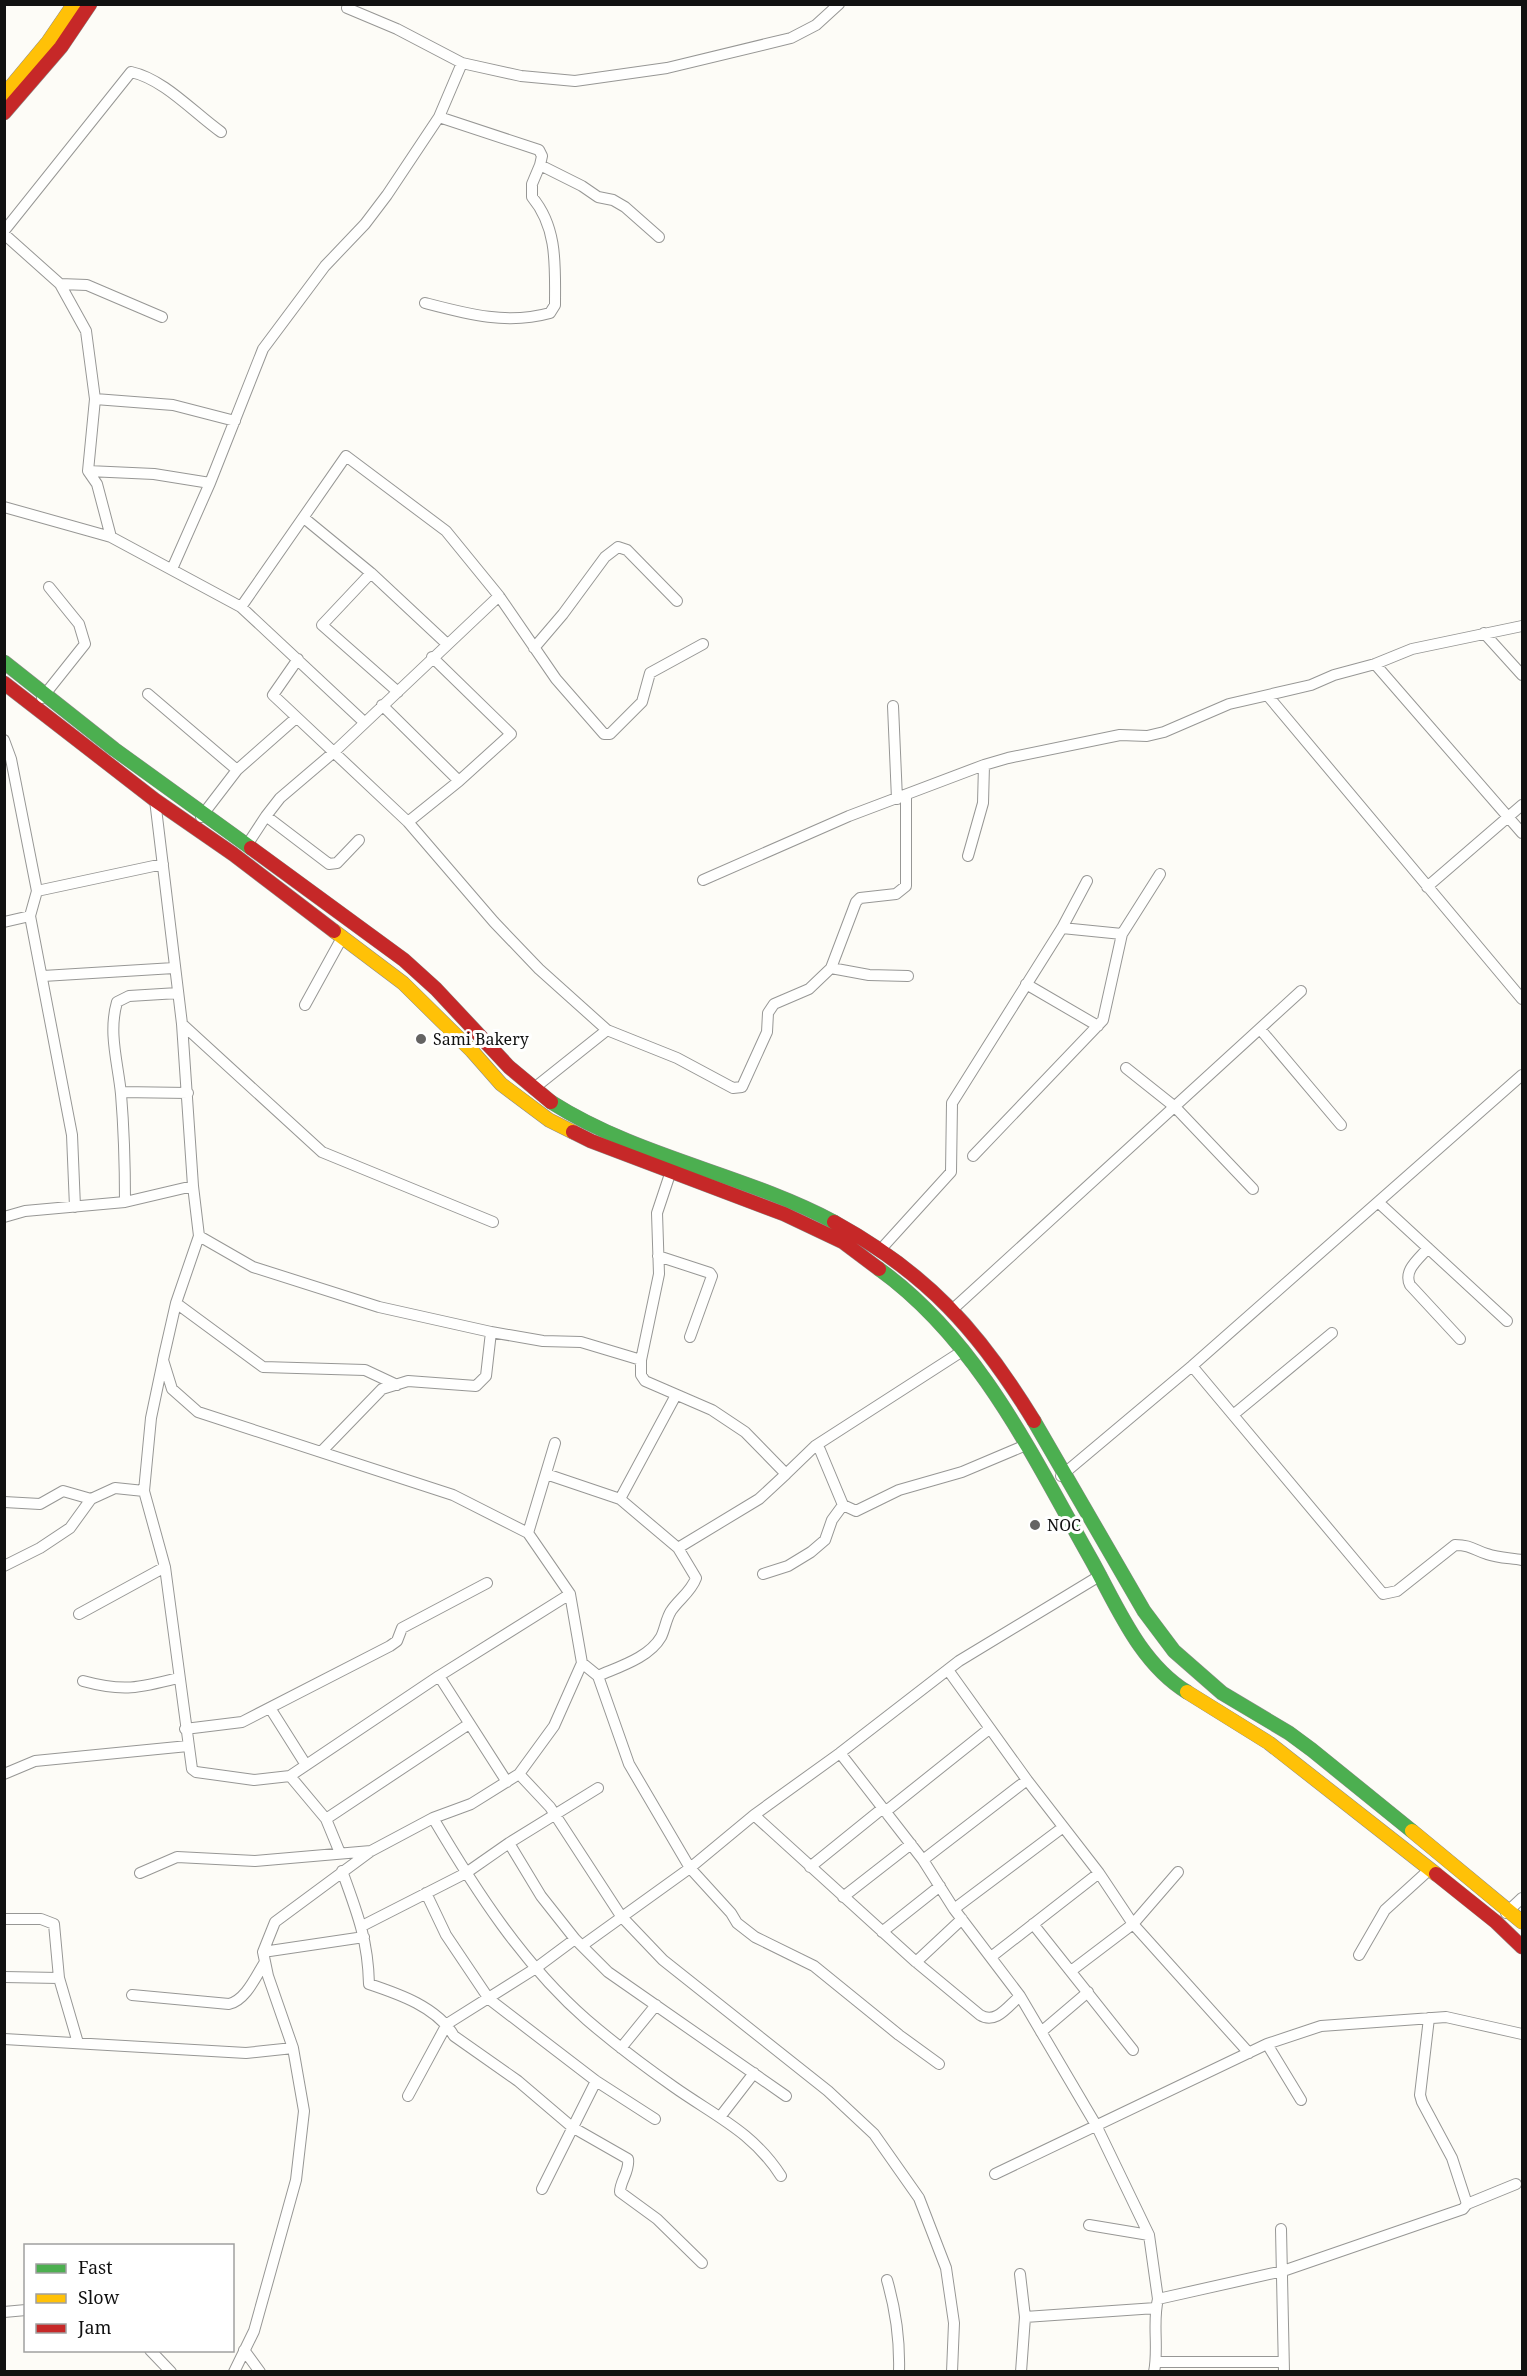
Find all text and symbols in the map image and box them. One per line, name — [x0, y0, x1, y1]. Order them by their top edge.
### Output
place label: Sami Bakery — [433, 1028, 530, 1050]
marker: Sami Bakery — [414, 1032, 428, 1046]
place label: NOC — [1047, 1514, 1081, 1536]
marker: NOC — [1028, 1518, 1042, 1532]
legend — [24, 2244, 234, 2352]
text: Fast — [78, 2255, 113, 2279]
text: Slow — [78, 2285, 120, 2309]
text: Jam — [77, 2315, 112, 2339]

